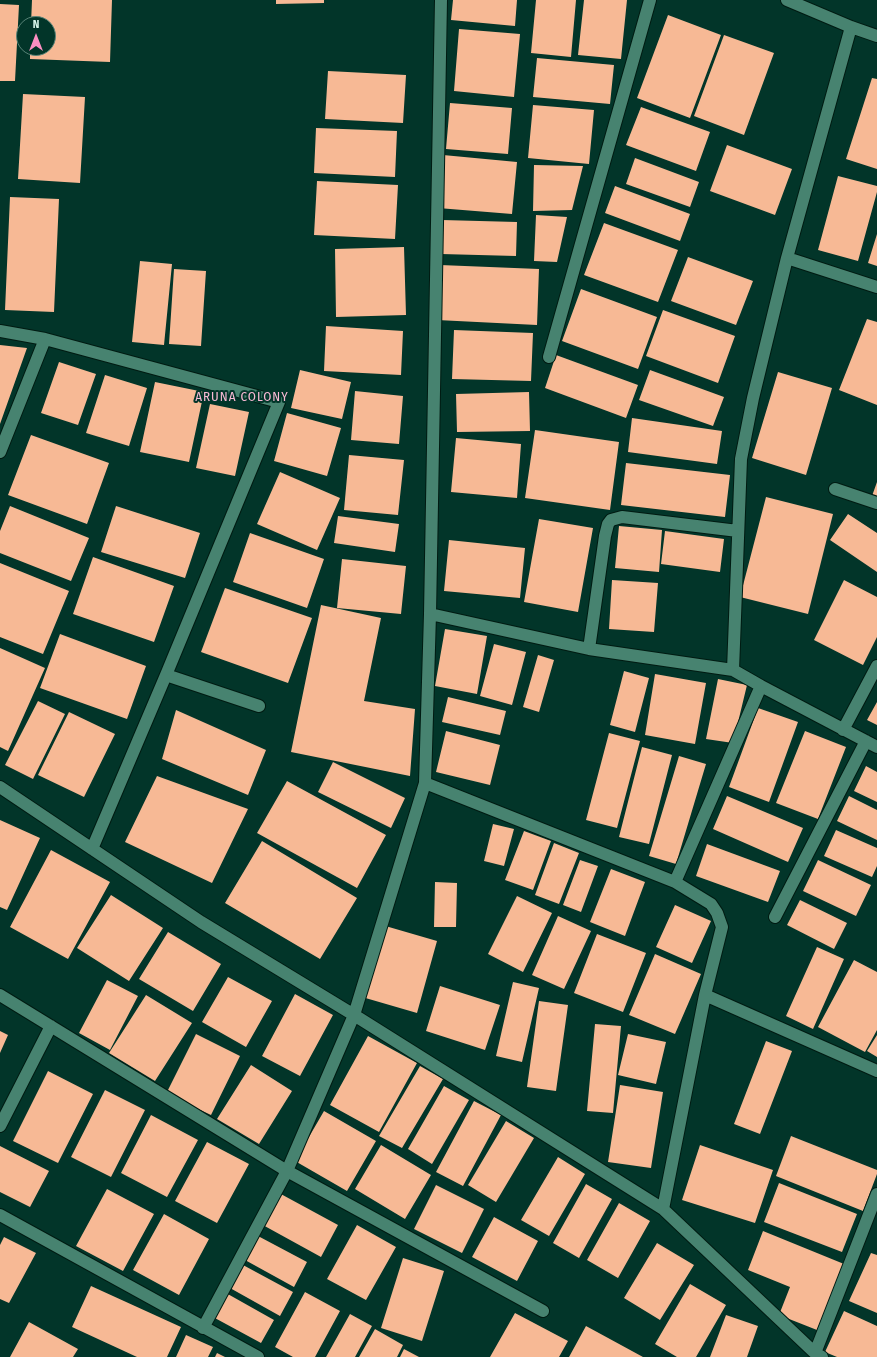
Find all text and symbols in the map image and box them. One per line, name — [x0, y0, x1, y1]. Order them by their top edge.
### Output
north arrow — [16, 16, 56, 56]
text: N — [33, 18, 39, 31]
district label: ARUNA COLONY — [195, 389, 289, 405]

